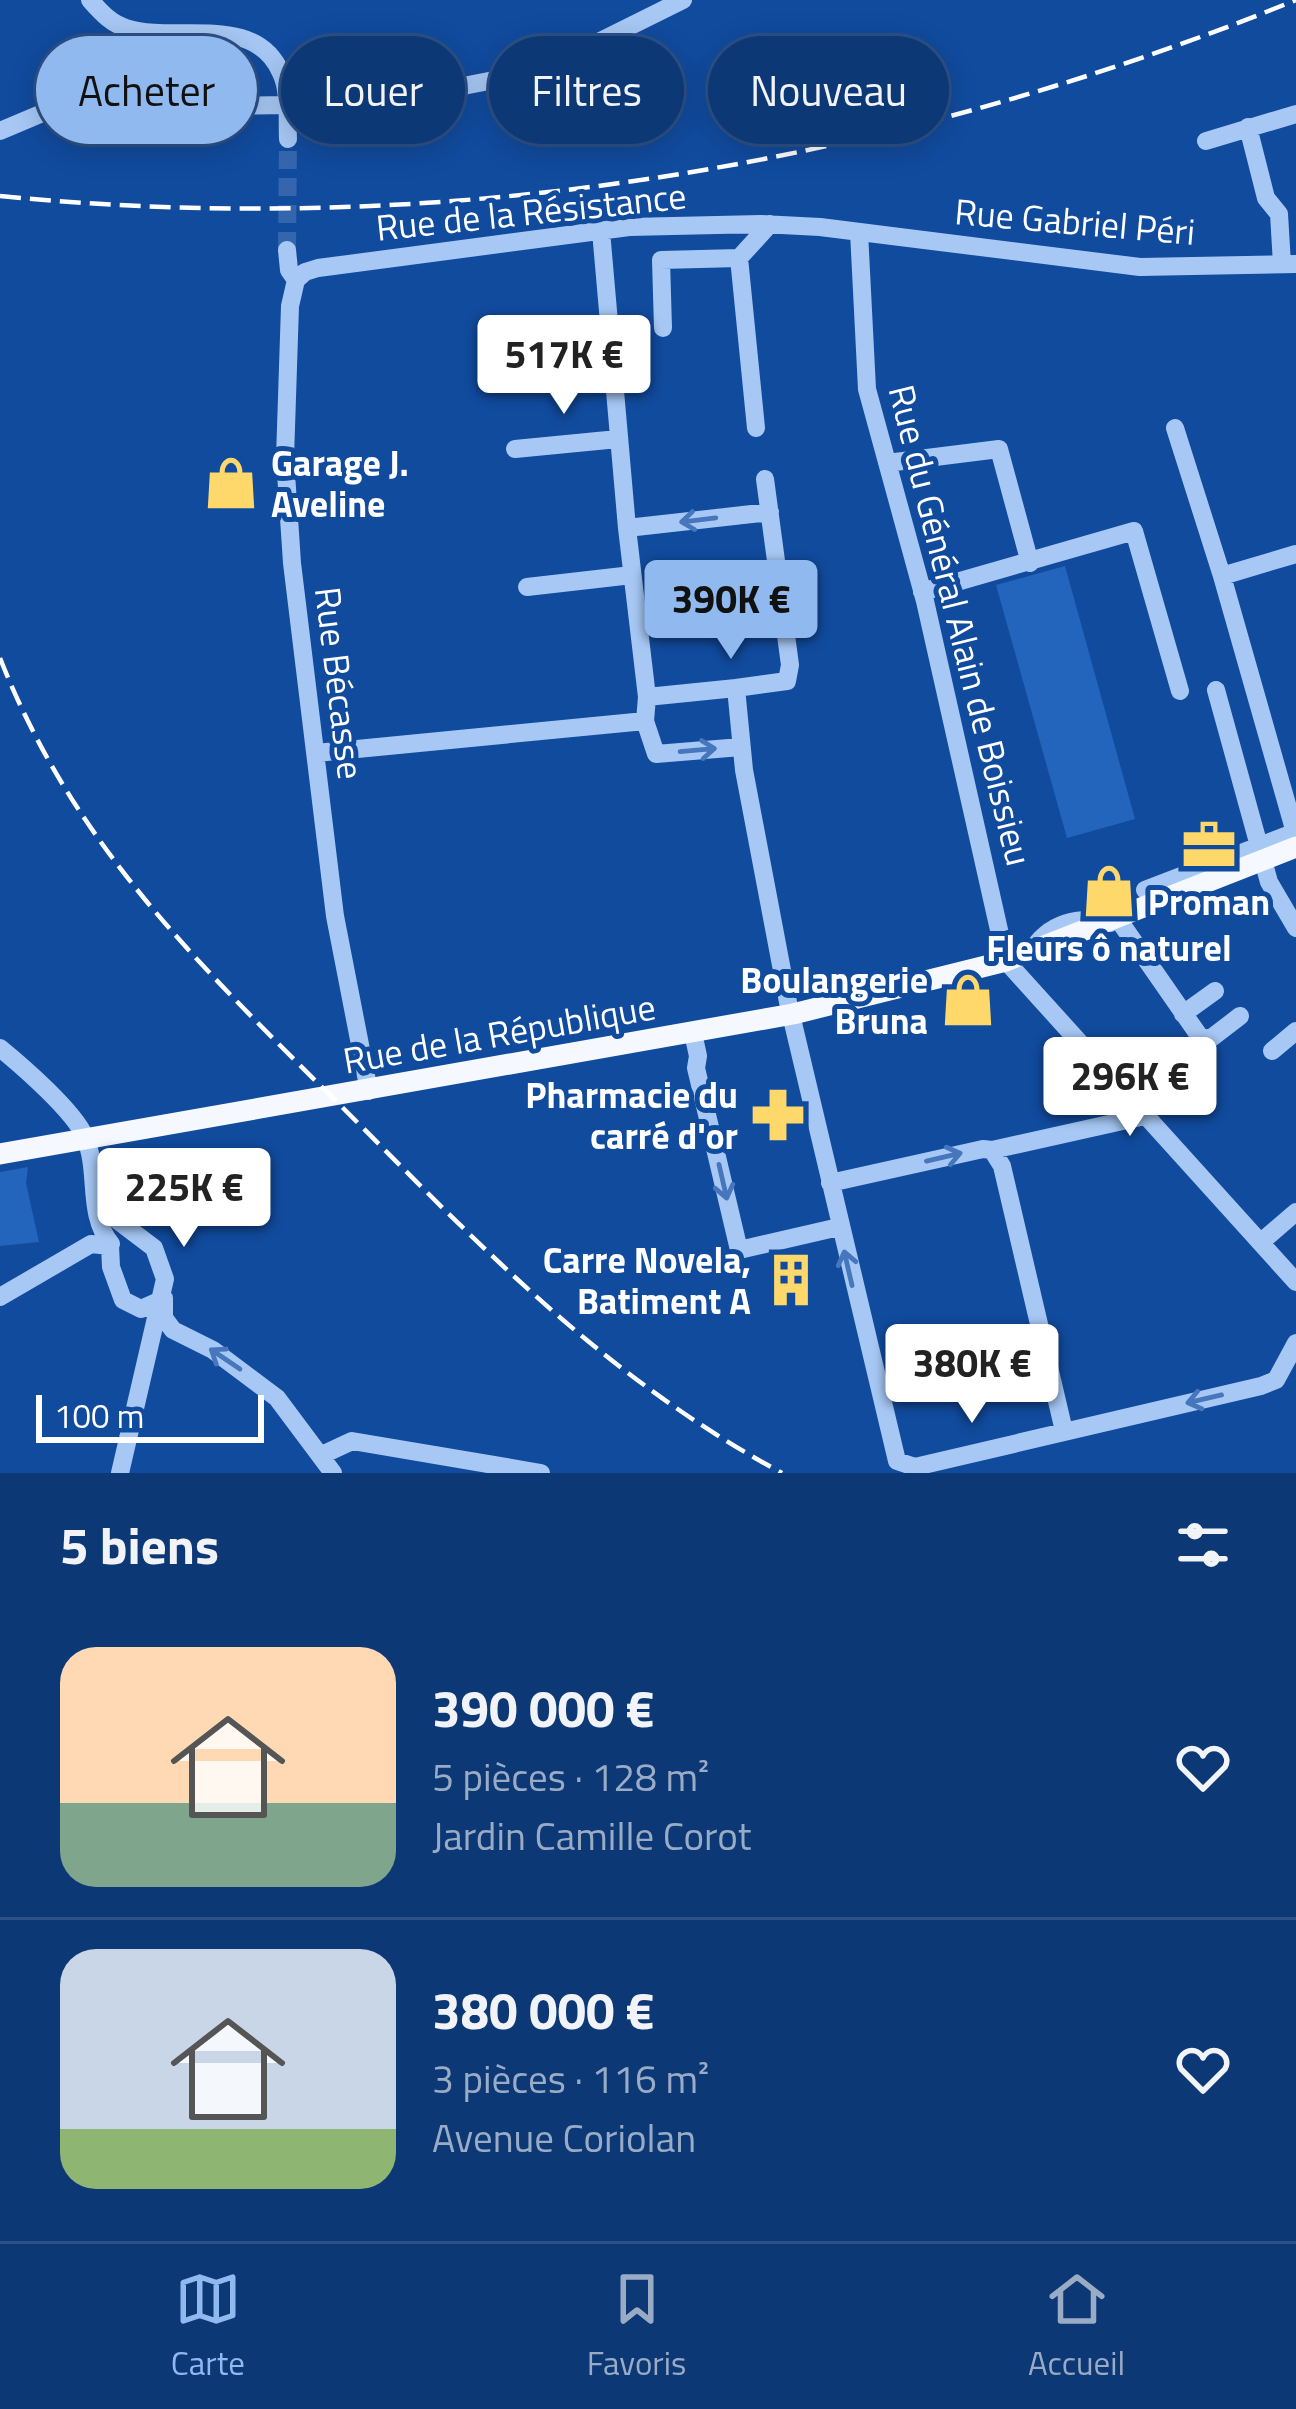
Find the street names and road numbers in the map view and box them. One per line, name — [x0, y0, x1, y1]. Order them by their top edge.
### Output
street label: Rue de la Résistance — [373, 167, 689, 255]
street label: Rue Gabriel Péri — [953, 183, 1197, 259]
street label: Rue du Général Alain de Boissieu — [875, 379, 1047, 871]
street label: Rue Bécasse — [301, 584, 379, 782]
street label: Rue de la République — [339, 978, 659, 1088]

